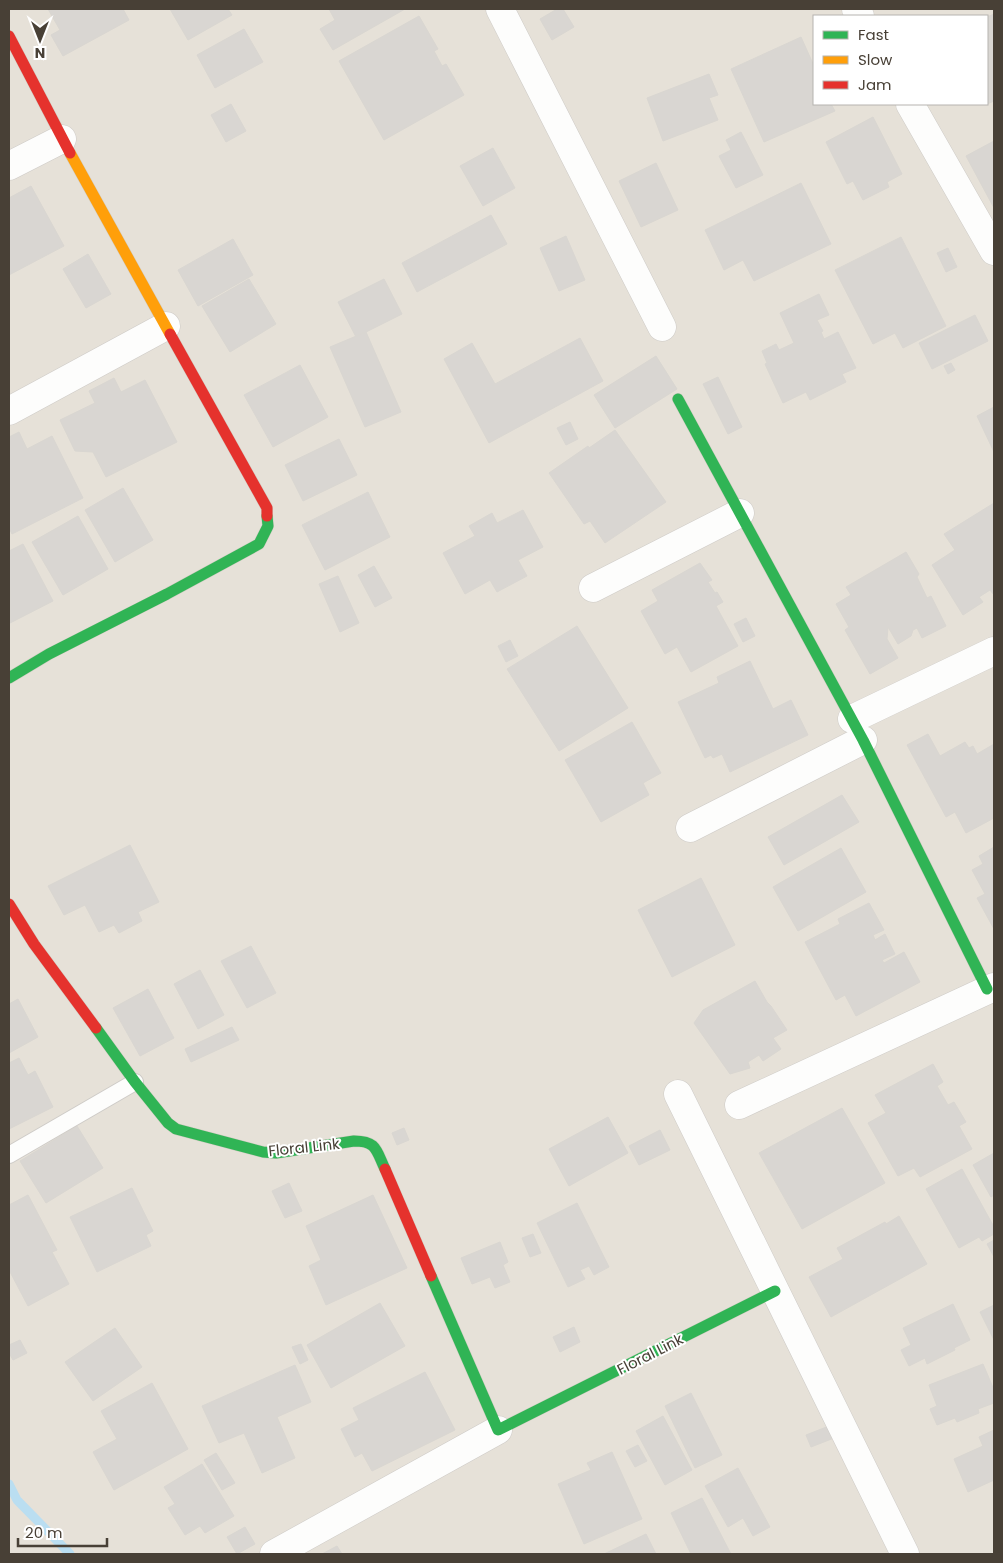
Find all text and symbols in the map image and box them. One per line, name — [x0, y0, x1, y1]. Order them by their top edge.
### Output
north arrow — [15, 15, 65, 65]
legend — [813, 15, 988, 105]
text: Fast — [858, 24, 889, 45]
text: N — [35, 43, 45, 63]
text: Slow — [858, 49, 893, 70]
text: Jam — [858, 74, 892, 95]
street label: Floral Link — [267, 1133, 341, 1161]
street label: Floral Link — [613, 1328, 687, 1380]
scale bar — [18, 1516, 106, 1548]
text: 20 m — [25, 1522, 63, 1543]

